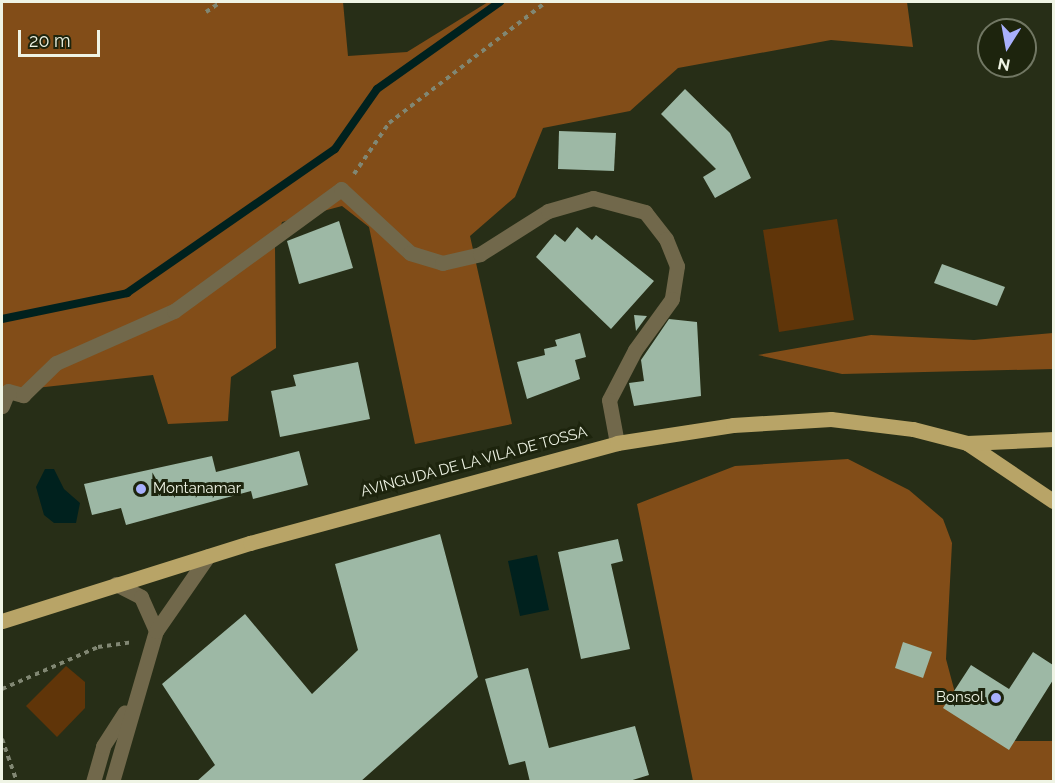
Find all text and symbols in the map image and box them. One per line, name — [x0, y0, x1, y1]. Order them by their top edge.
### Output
scale bar — [21, 18, 104, 56]
north arrow — [977, 18, 1037, 78]
text: 20 m — [29, 30, 71, 51]
text: N — [996, 54, 1012, 75]
street label: AVINGUDA DE LA VILA DE TOSSA — [358, 423, 590, 501]
place label: Montanamar — [153, 480, 241, 498]
marker: Montanamar — [134, 482, 148, 496]
place label: Bonsol — [936, 689, 984, 707]
marker: Bonsol — [989, 691, 1003, 705]

